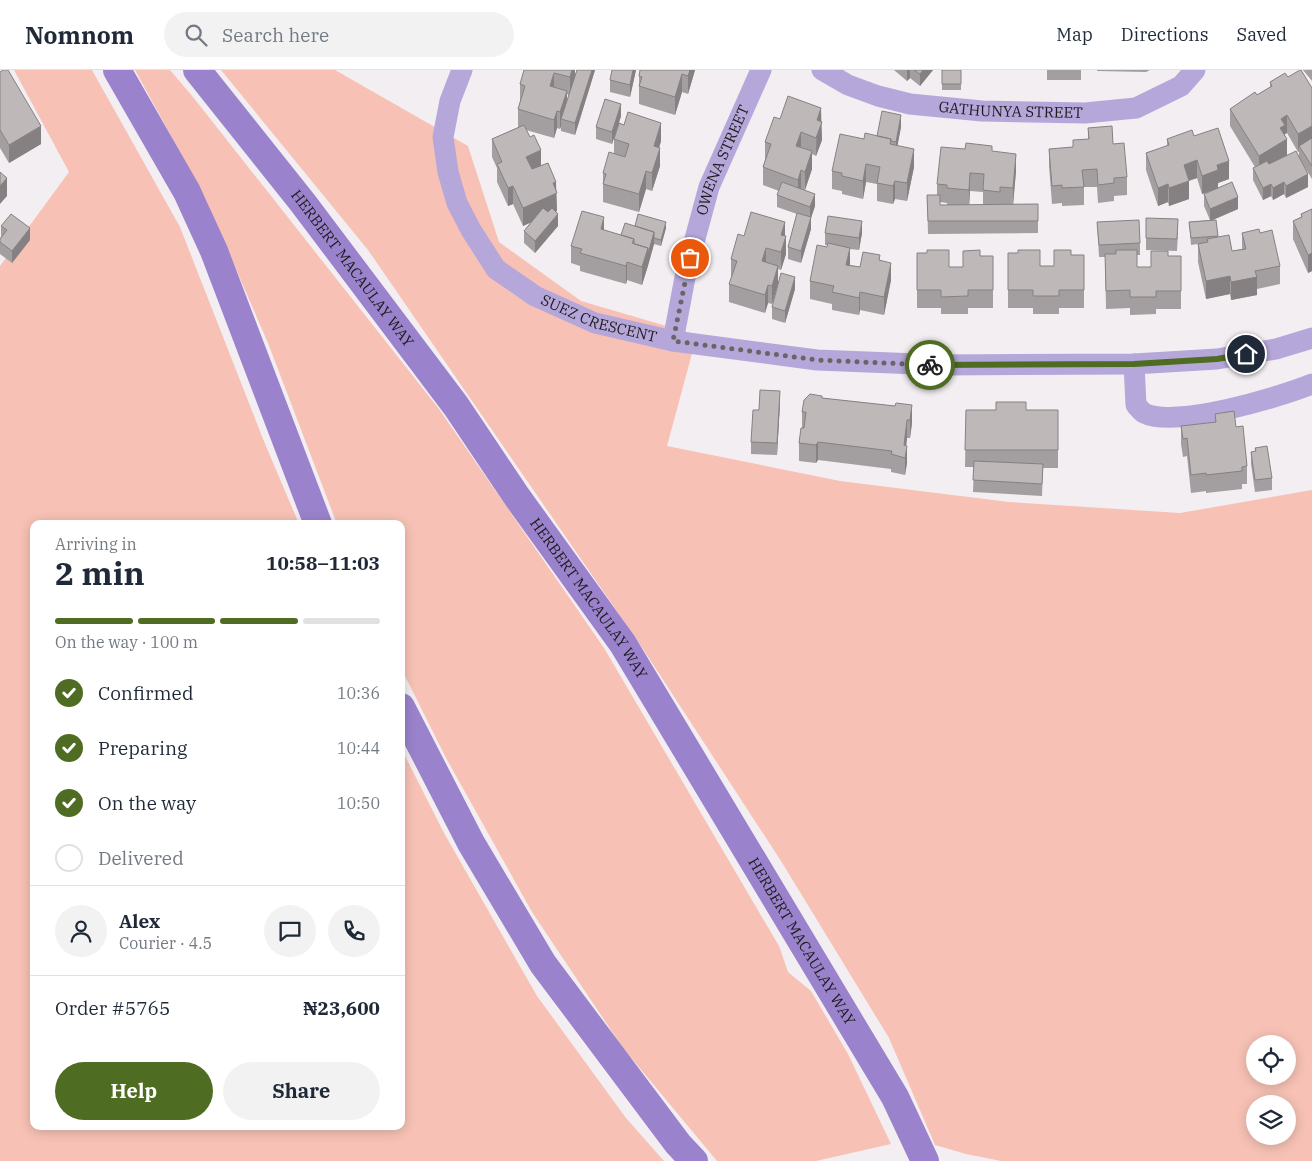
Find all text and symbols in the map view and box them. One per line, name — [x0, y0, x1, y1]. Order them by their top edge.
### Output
search box — [164, 12, 514, 57]
text: Nomnom — [25, 19, 134, 51]
icon: search — [182, 21, 210, 49]
text: Search here — [222, 23, 329, 47]
text: Map — [1056, 23, 1093, 46]
text: Directions — [1121, 23, 1209, 46]
text: Saved — [1237, 23, 1287, 46]
street label: GATHUNYA STREET — [938, 97, 1083, 122]
street label: OWENA STREET — [692, 102, 753, 217]
street label: HERBERT MACAULAY WAY — [287, 186, 418, 351]
pin — [669, 237, 711, 279]
icon: bag — [676, 244, 704, 272]
street label: SUEZ CRESCENT — [538, 290, 659, 346]
pin — [1225, 333, 1267, 375]
courier — [905, 340, 955, 390]
icon: home — [1232, 340, 1260, 368]
icon: bike — [916, 351, 944, 379]
street label: HERBERT MACAULAY WAY — [526, 514, 652, 683]
text: Arriving in — [55, 534, 137, 554]
text: 10:58–11:03 — [266, 551, 380, 575]
text: 2 min — [55, 552, 145, 594]
text: On the way · 100 m — [55, 632, 198, 652]
icon: check — [55, 679, 83, 707]
text: Confirmed — [98, 681, 193, 705]
text: 10:36 — [337, 683, 380, 703]
icon: check — [55, 734, 83, 762]
text: Preparing — [98, 736, 187, 760]
text: 10:44 — [337, 738, 380, 758]
icon: check — [55, 789, 83, 817]
text: On the way — [98, 791, 196, 815]
text: 10:50 — [337, 793, 380, 813]
text: Delivered — [98, 846, 184, 870]
street label: HERBERT MACAULAY WAY — [744, 854, 860, 1029]
button: person — [55, 905, 107, 957]
button: chat — [264, 905, 316, 957]
button: phone — [328, 905, 380, 957]
text: Alex — [119, 909, 160, 933]
text: Courier · 4.5 — [119, 933, 212, 953]
text: Order #5765 — [55, 996, 170, 1020]
text: ₦23,600 — [303, 996, 380, 1020]
map controls — [1246, 1035, 1296, 1145]
button: locate — [1246, 1035, 1296, 1085]
button: Help — [55, 1062, 213, 1120]
button: Share — [223, 1062, 380, 1120]
button: layers — [1246, 1095, 1296, 1145]

